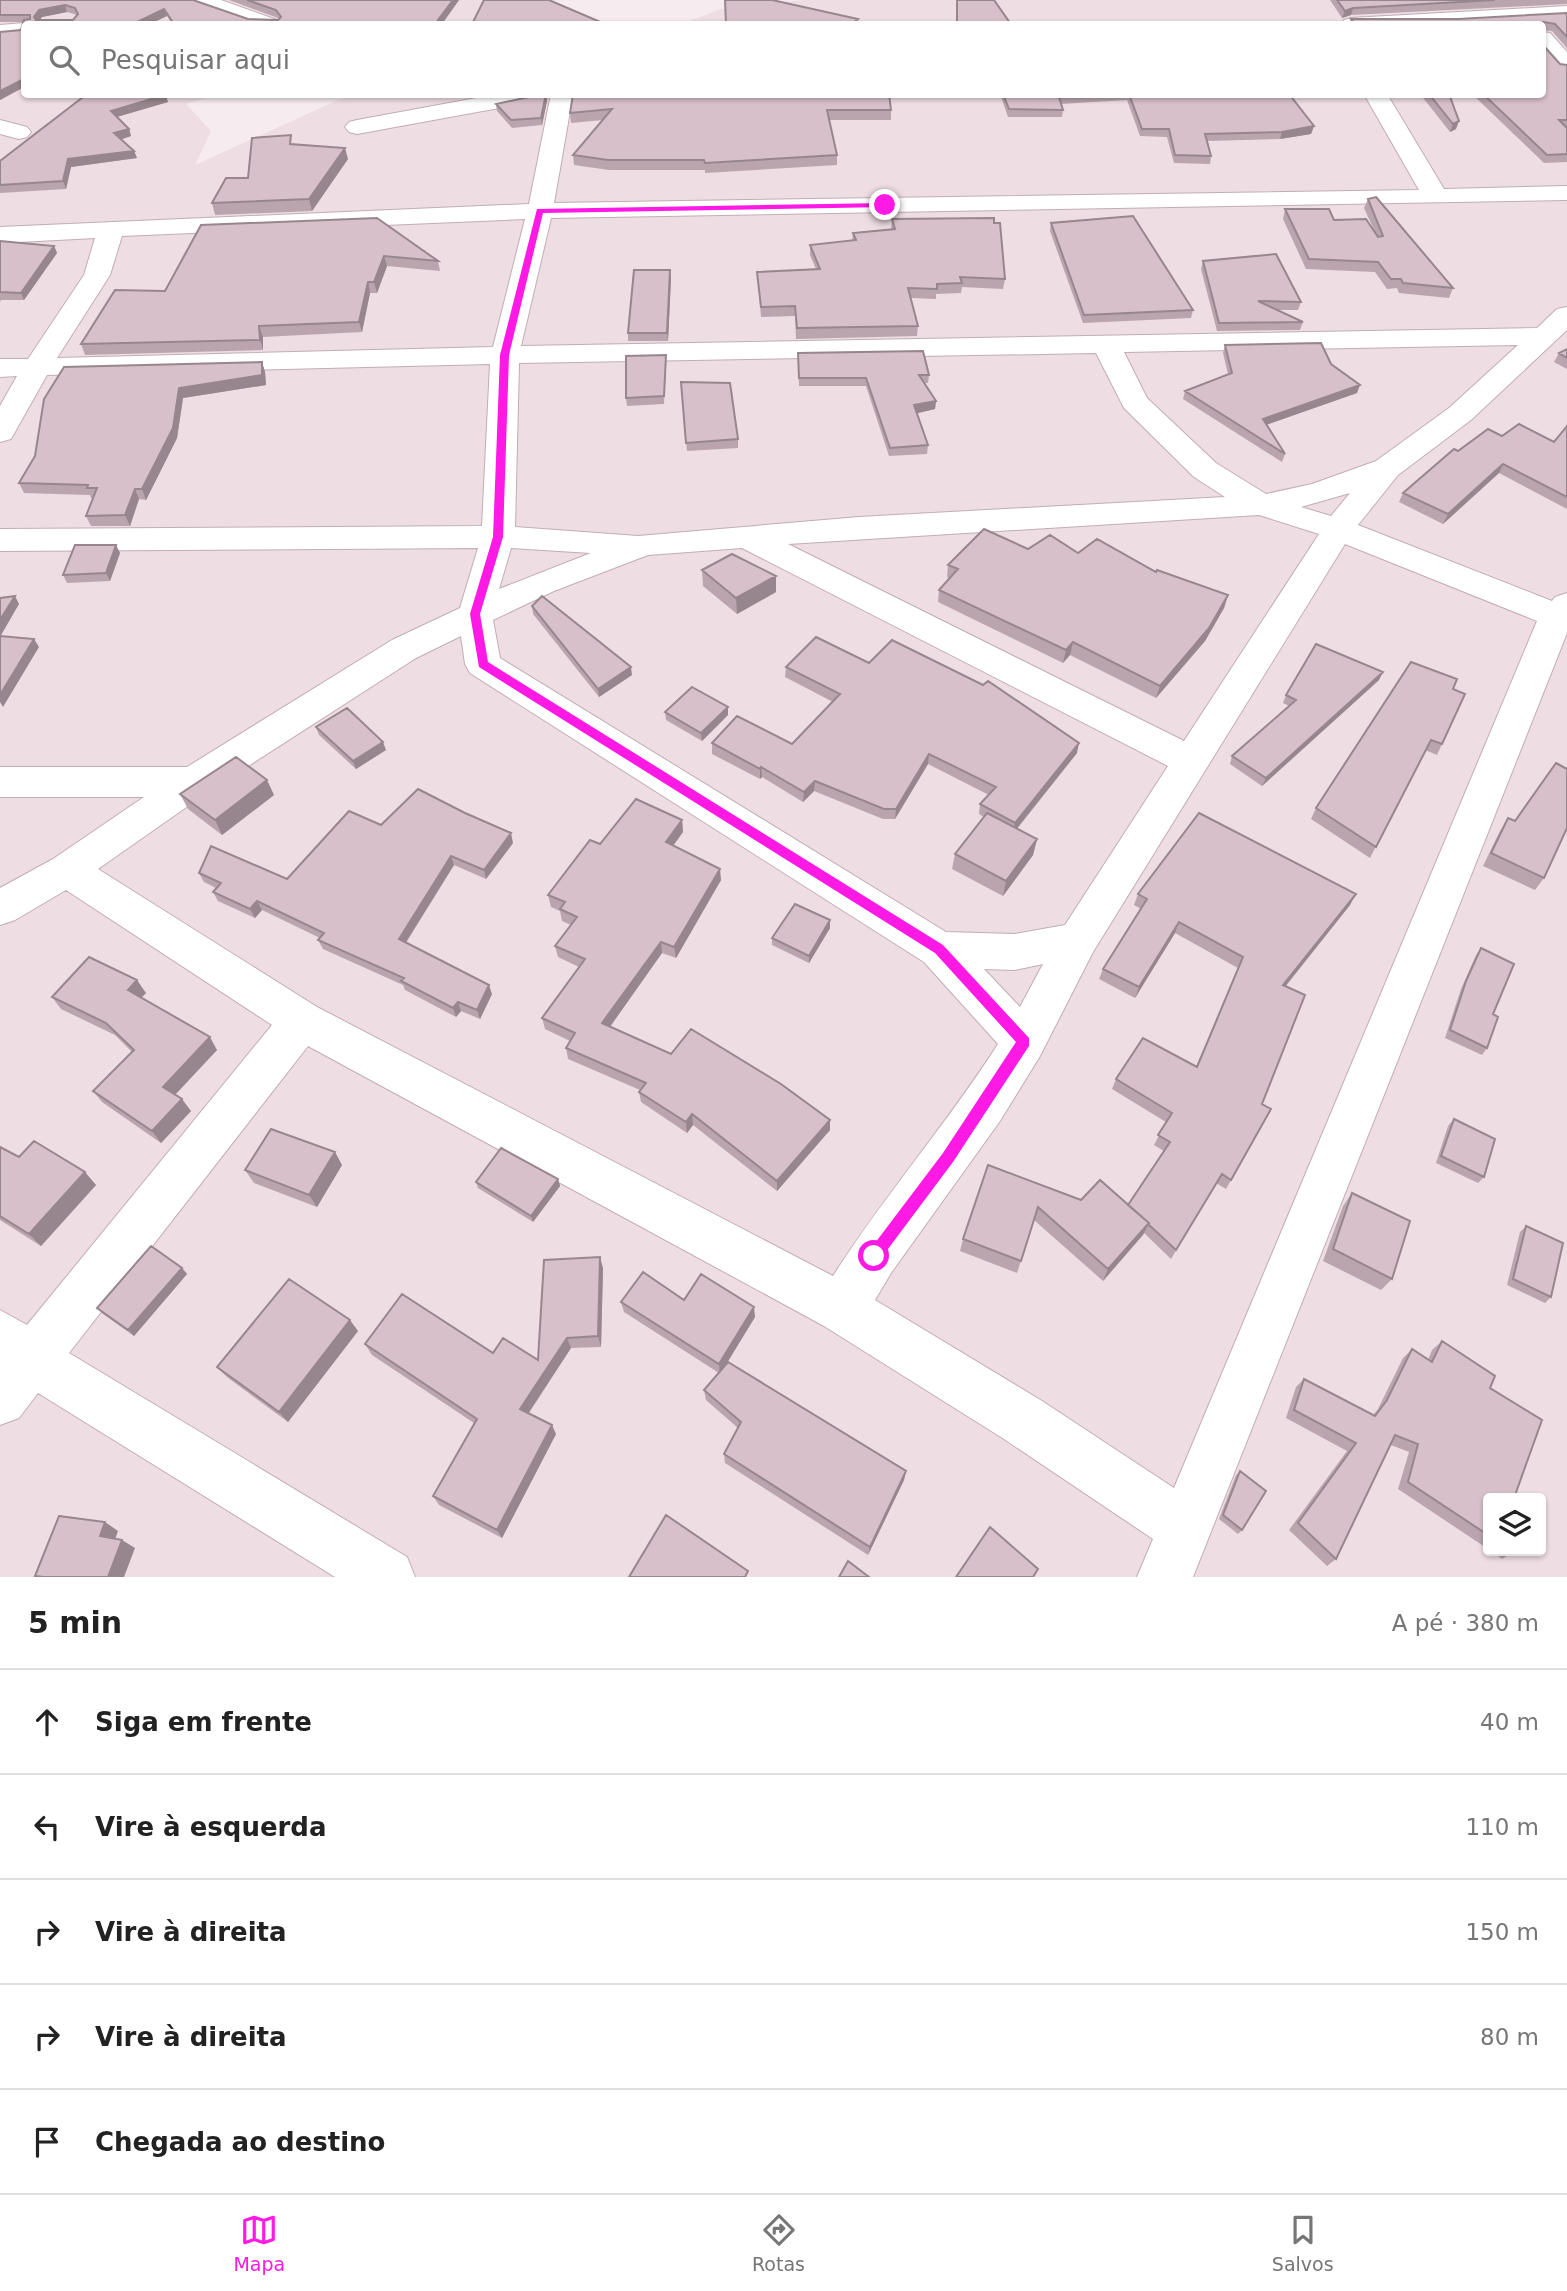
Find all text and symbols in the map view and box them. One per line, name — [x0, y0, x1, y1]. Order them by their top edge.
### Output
search box — [21, 21, 1546, 98]
icon: search — [45, 41, 83, 79]
text: Pesquisar aqui — [101, 45, 290, 75]
route end — [869, 189, 900, 220]
route start — [858, 1240, 889, 1271]
map controls — [1483, 1493, 1546, 1556]
button: layers — [1483, 1493, 1546, 1556]
text: 5 min — [28, 1605, 122, 1640]
text: A pé · 380 m — [1392, 1610, 1539, 1636]
icon: ahead — [28, 1703, 66, 1741]
text: Siga em frente — [95, 1707, 312, 1737]
text: 40 m — [1480, 1709, 1539, 1735]
icon: left — [28, 1808, 66, 1846]
text: Vire à esquerda — [95, 1812, 327, 1842]
text: 110 m — [1465, 1814, 1539, 1840]
icon: right — [28, 1913, 66, 1951]
text: Vire à direita — [95, 1917, 287, 1947]
text: 150 m — [1465, 1919, 1539, 1945]
icon: right — [28, 2018, 66, 2056]
text: Vire à direita — [95, 2022, 287, 2052]
text: 80 m — [1480, 2024, 1539, 2050]
icon: arrive — [28, 2123, 66, 2161]
text: Chegada ao destino — [95, 2127, 385, 2157]
tab: Mapa — [233, 2211, 285, 2275]
tab: Rotas — [752, 2211, 805, 2275]
tab: Salvos — [1272, 2211, 1334, 2275]

